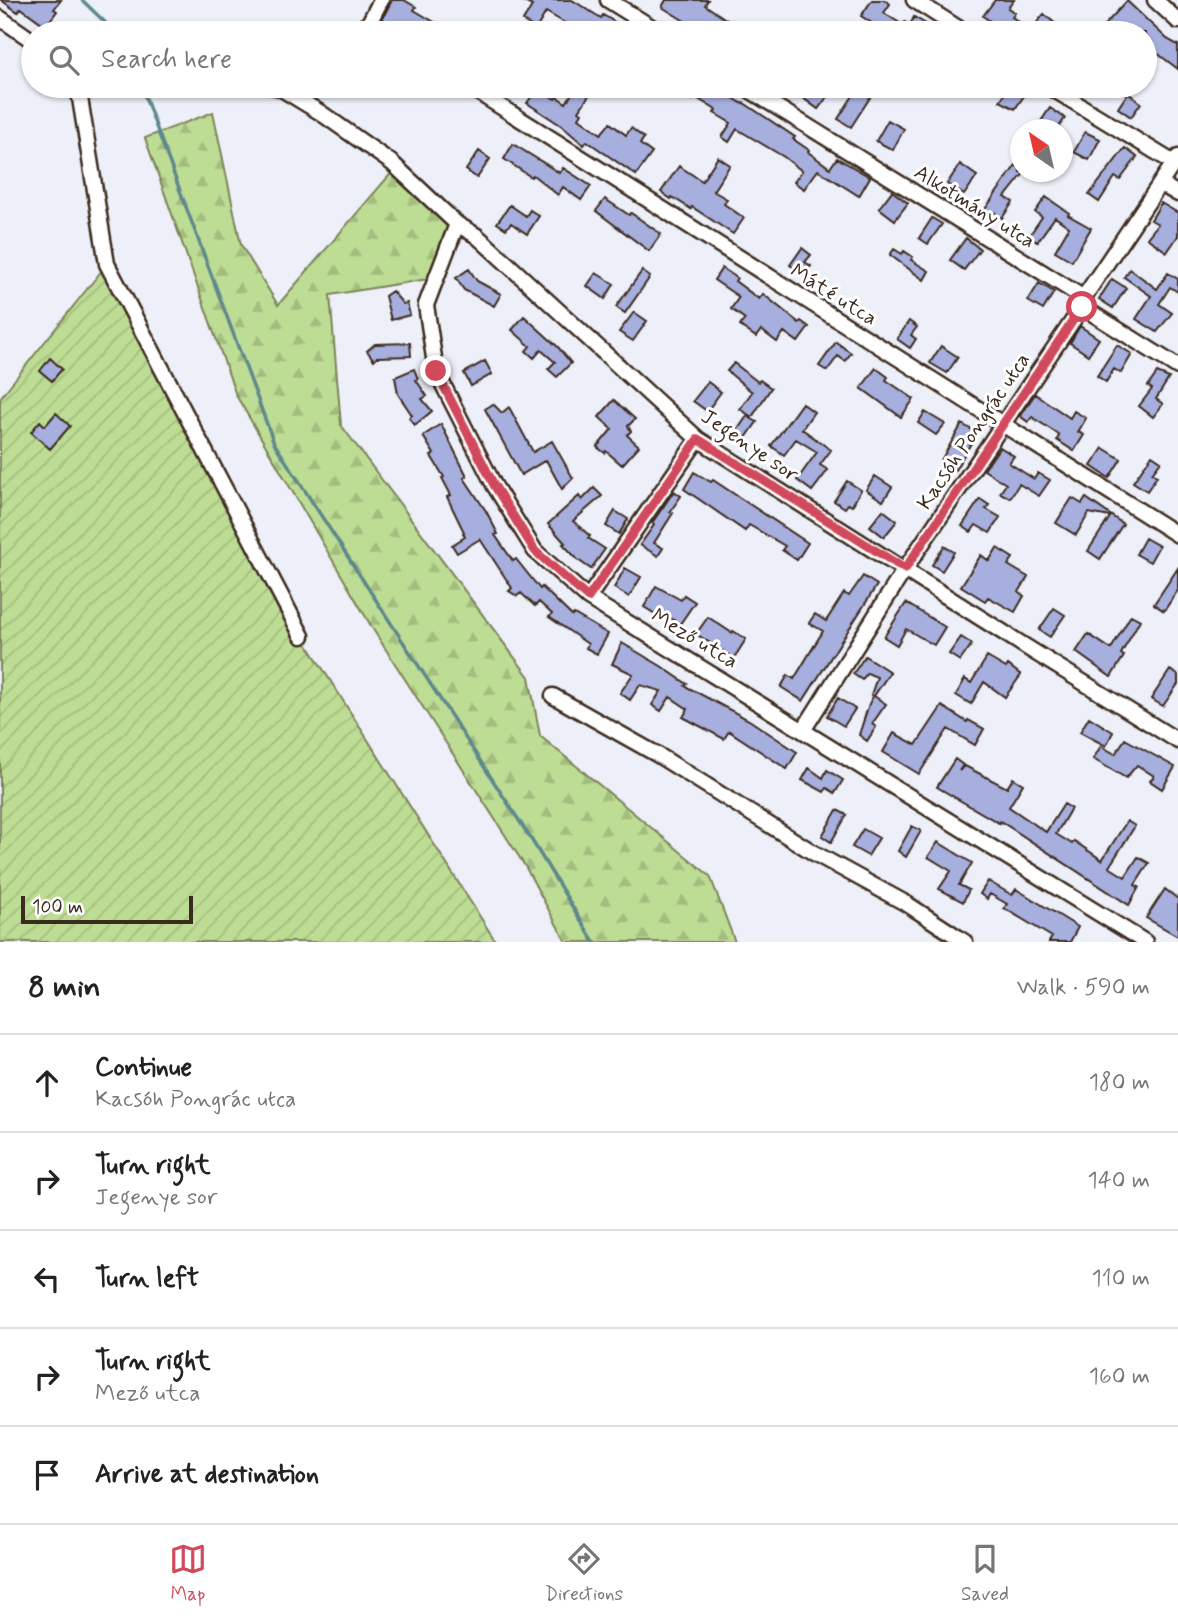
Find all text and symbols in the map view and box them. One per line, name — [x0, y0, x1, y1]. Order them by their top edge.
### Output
search box — [21, 21, 1157, 98]
icon: search — [45, 41, 83, 79]
text: Search here — [101, 43, 232, 77]
north arrow — [1010, 119, 1073, 182]
street label: Alkotmány utca — [909, 158, 1040, 255]
street label: Máté utca — [785, 257, 882, 333]
route start — [1066, 291, 1097, 322]
street label: Kacsóh Pongrác utca — [911, 348, 1037, 516]
route end — [420, 355, 451, 386]
street label: Jegenye sor — [694, 403, 804, 491]
street label: Mező utca — [646, 602, 743, 676]
scale bar — [21, 893, 192, 925]
text: 100 m — [32, 895, 83, 920]
text: 8 min — [28, 968, 101, 1007]
text: Walk · 590 m — [1017, 973, 1150, 1003]
text: Continue — [95, 1051, 192, 1085]
icon: ahead — [28, 1064, 66, 1102]
text: 180 m — [1089, 1068, 1150, 1098]
text: Kacsóh Pongrác utca — [95, 1085, 296, 1115]
text: Turn right — [95, 1149, 211, 1183]
icon: right — [28, 1162, 66, 1200]
text: 140 m — [1087, 1166, 1150, 1196]
text: Jegenye sor — [95, 1183, 218, 1213]
icon: left — [28, 1260, 66, 1298]
text: Turn left — [95, 1262, 199, 1296]
text: 110 m — [1091, 1264, 1150, 1294]
text: Turn right — [95, 1345, 211, 1379]
icon: right — [28, 1358, 66, 1396]
text: 160 m — [1089, 1362, 1150, 1392]
text: Mező utca — [95, 1379, 201, 1409]
icon: arrive — [28, 1456, 66, 1494]
text: Arrive at destination — [95, 1458, 319, 1492]
tab: Map — [169, 1540, 207, 1607]
tab: Directions — [545, 1540, 623, 1607]
tab: Saved — [961, 1540, 1009, 1607]

